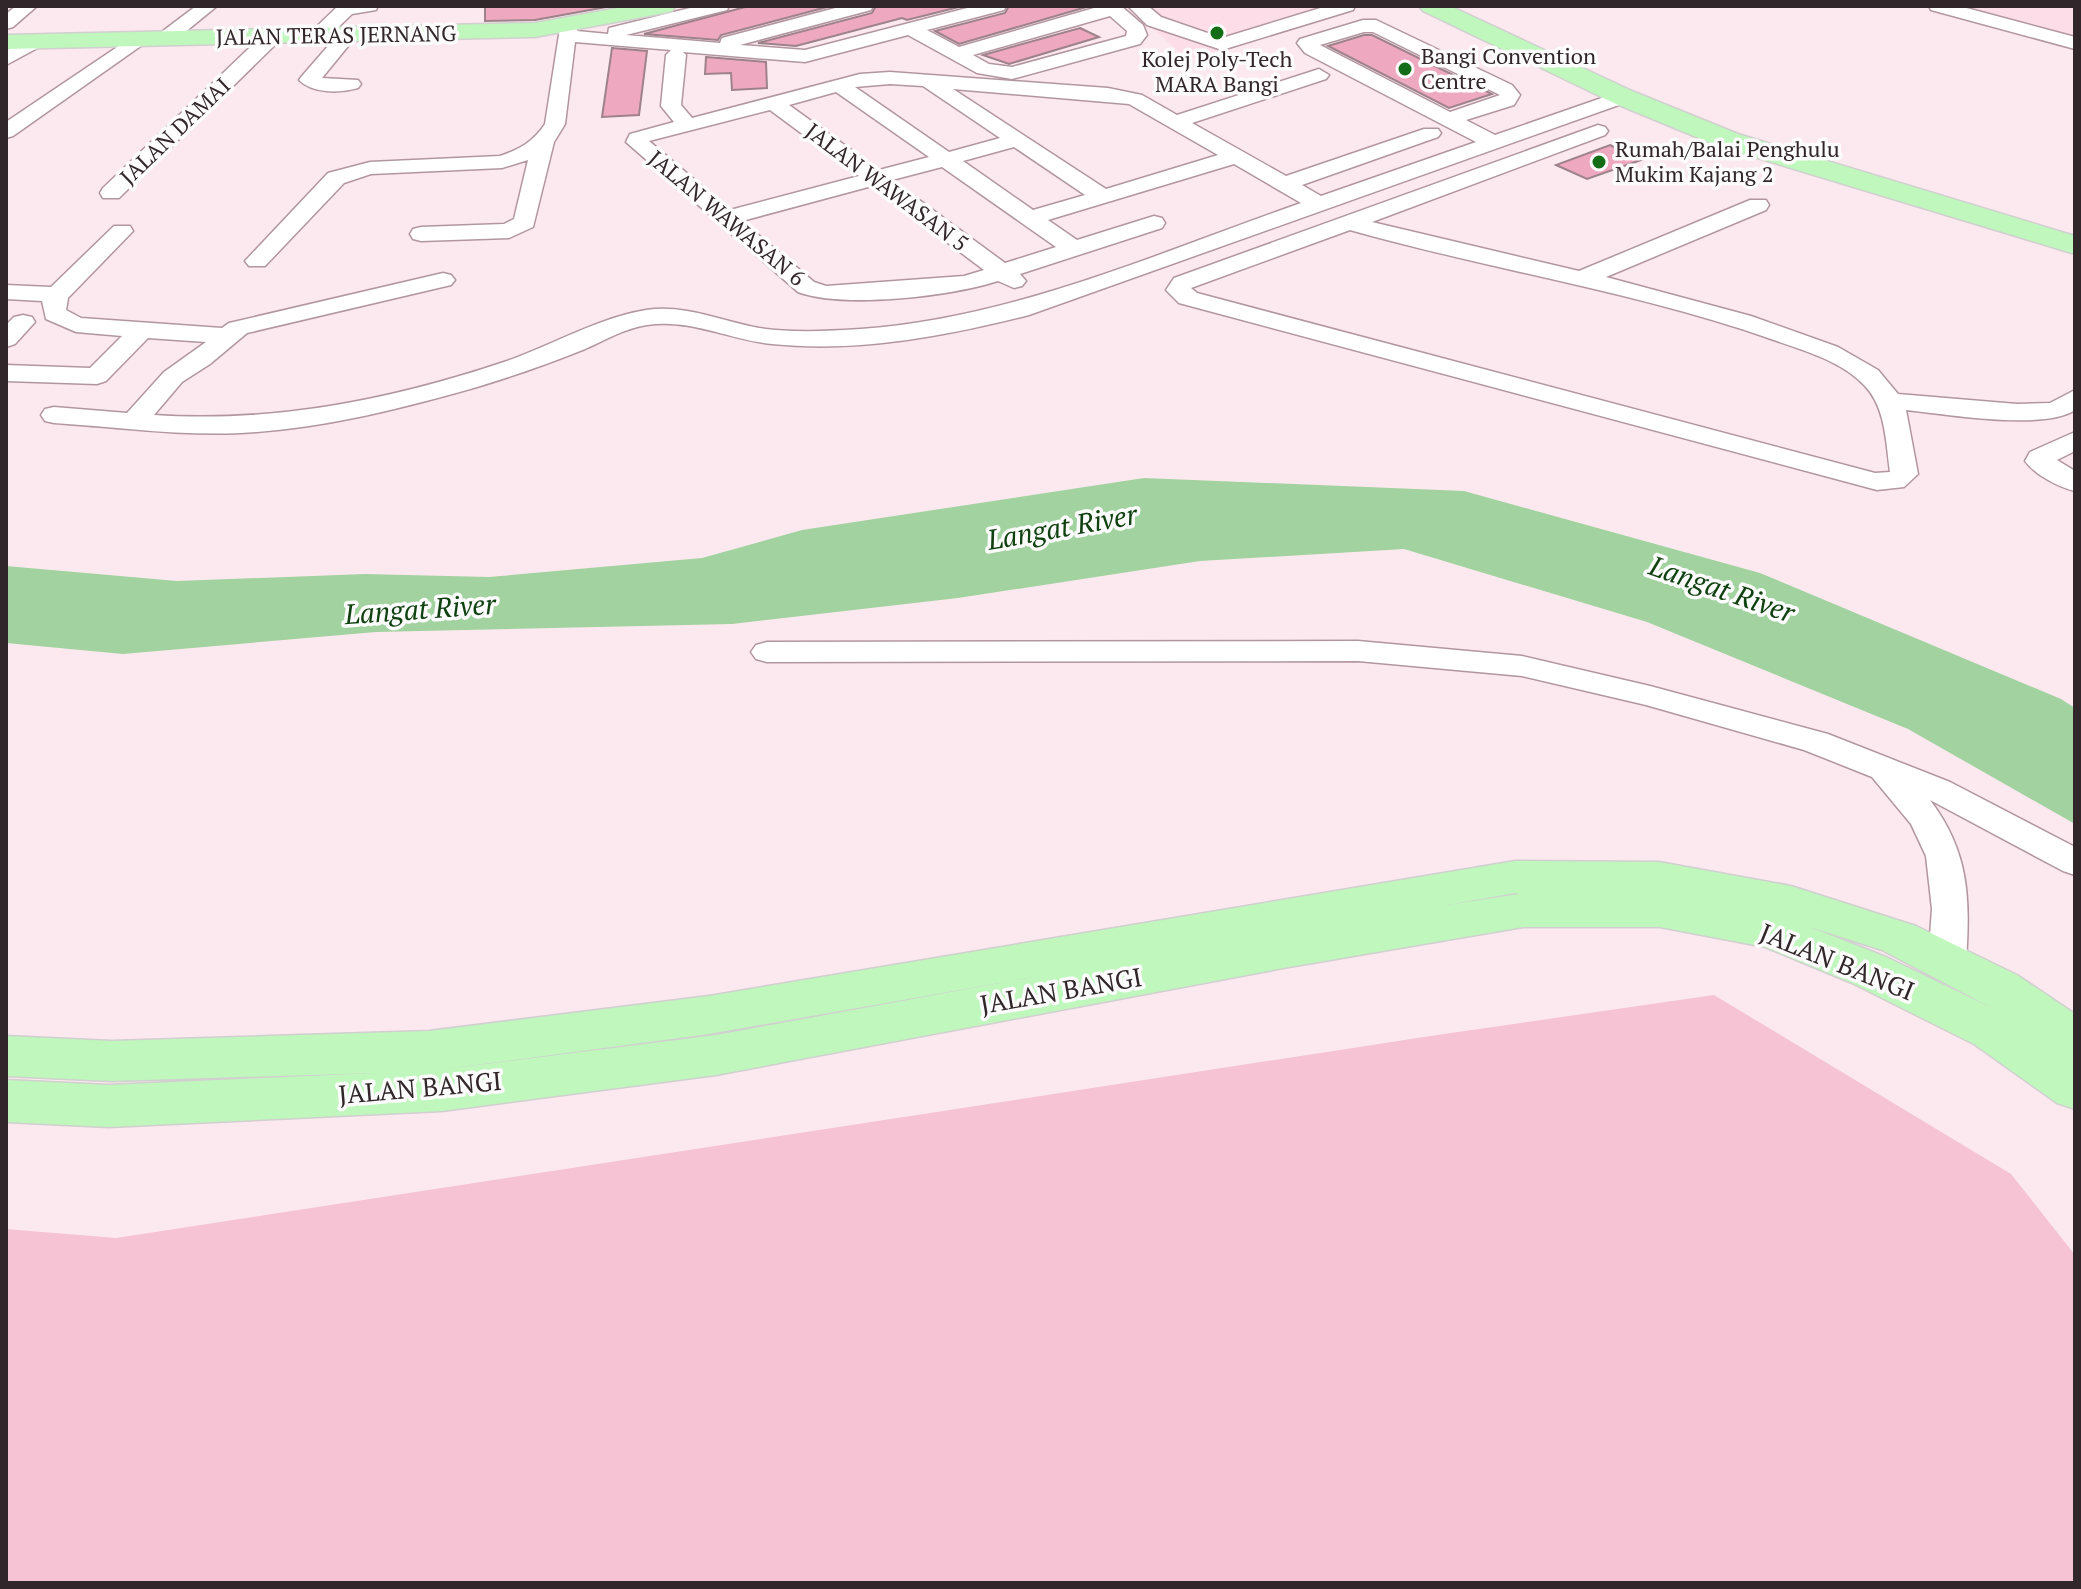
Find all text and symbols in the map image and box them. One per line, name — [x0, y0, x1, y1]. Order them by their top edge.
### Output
street label: JALAN TERAS JERNANG — [216, 18, 456, 51]
marker: Kolej Poly-Tech MARA Bangi — [1208, 24, 1226, 42]
place label: Bangi Convention Centre — [1421, 41, 1596, 95]
place label: Kolej Poly-Tech MARA Bangi — [1141, 44, 1293, 98]
marker: Bangi Convention Centre — [1396, 60, 1414, 78]
street label: JALAN DAMAI — [113, 71, 236, 191]
street label: JALAN WAWASAN 5 — [800, 116, 974, 257]
place label: Rumah/Balai Penghulu Mukim Kajang 2 — [1615, 134, 1840, 188]
street label: JALAN WAWASAN 6 — [643, 143, 812, 292]
marker: Rumah/Balai Penghulu Mukim Kajang 2 — [1590, 153, 1608, 171]
water label: Langat River — [983, 495, 1141, 558]
water label: Langat River — [1644, 546, 1801, 631]
water label: Langat River — [342, 585, 498, 632]
street label: JALAN BANGI — [1755, 915, 1920, 1008]
street label: JALAN BANGI — [977, 959, 1144, 1021]
street label: JALAN BANGI — [337, 1063, 503, 1111]

